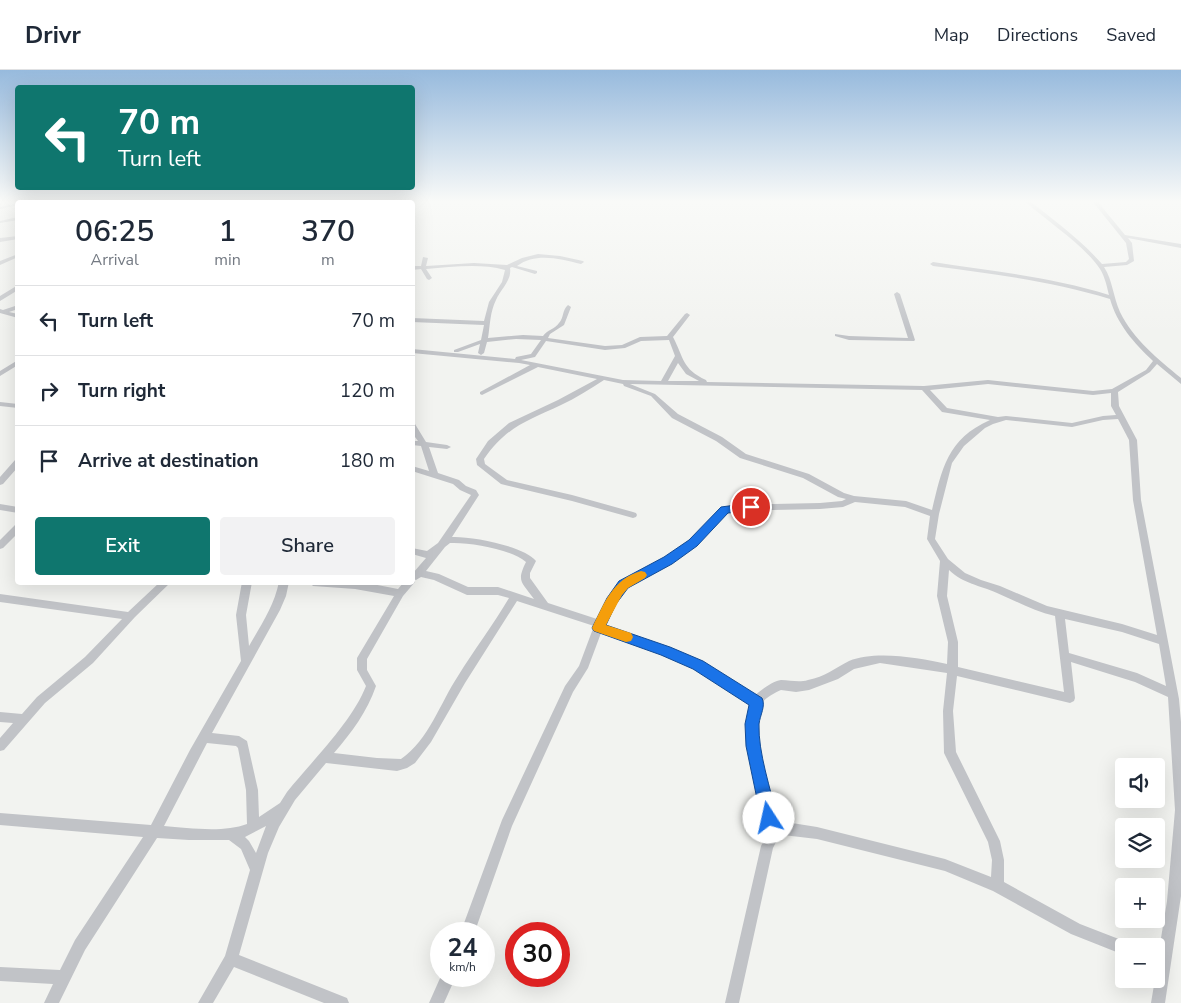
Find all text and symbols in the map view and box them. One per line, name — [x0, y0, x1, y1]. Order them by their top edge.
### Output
text: Drivr — [25, 19, 81, 51]
text: Map — [934, 23, 969, 47]
text: Directions — [997, 23, 1078, 47]
text: Saved — [1106, 23, 1156, 47]
text: 70 m — [118, 99, 200, 146]
icon: left — [35, 105, 100, 170]
text: Turn left — [118, 144, 201, 174]
text: 06:25 — [75, 211, 154, 252]
text: 1 — [219, 211, 237, 252]
text: 370 — [301, 211, 355, 252]
text: Arrival — [91, 249, 139, 271]
text: min — [214, 249, 241, 271]
text: m — [321, 249, 335, 271]
icon: left — [35, 307, 63, 335]
text: Turn left — [78, 308, 153, 334]
text: 70 m — [351, 308, 395, 334]
icon: right — [35, 377, 63, 405]
text: Turn right — [78, 378, 165, 404]
text: 120 m — [340, 378, 395, 404]
icon: arrive — [35, 447, 63, 475]
text: Arrive at destination — [78, 448, 259, 474]
text: 180 m — [340, 448, 395, 474]
pin — [730, 486, 772, 528]
icon: arrive — [737, 493, 765, 521]
button: Exit — [35, 517, 210, 575]
button: Share — [220, 517, 395, 575]
map controls — [1115, 758, 1165, 988]
button: sound — [1115, 758, 1165, 808]
position arrow — [742, 791, 794, 843]
button: layers — [1115, 818, 1165, 868]
button: + — [1115, 878, 1165, 928]
speed limit sign: 30 — [505, 922, 570, 987]
text: 24 — [447, 931, 478, 965]
button: − — [1115, 938, 1165, 988]
text: km/h — [449, 959, 476, 975]

